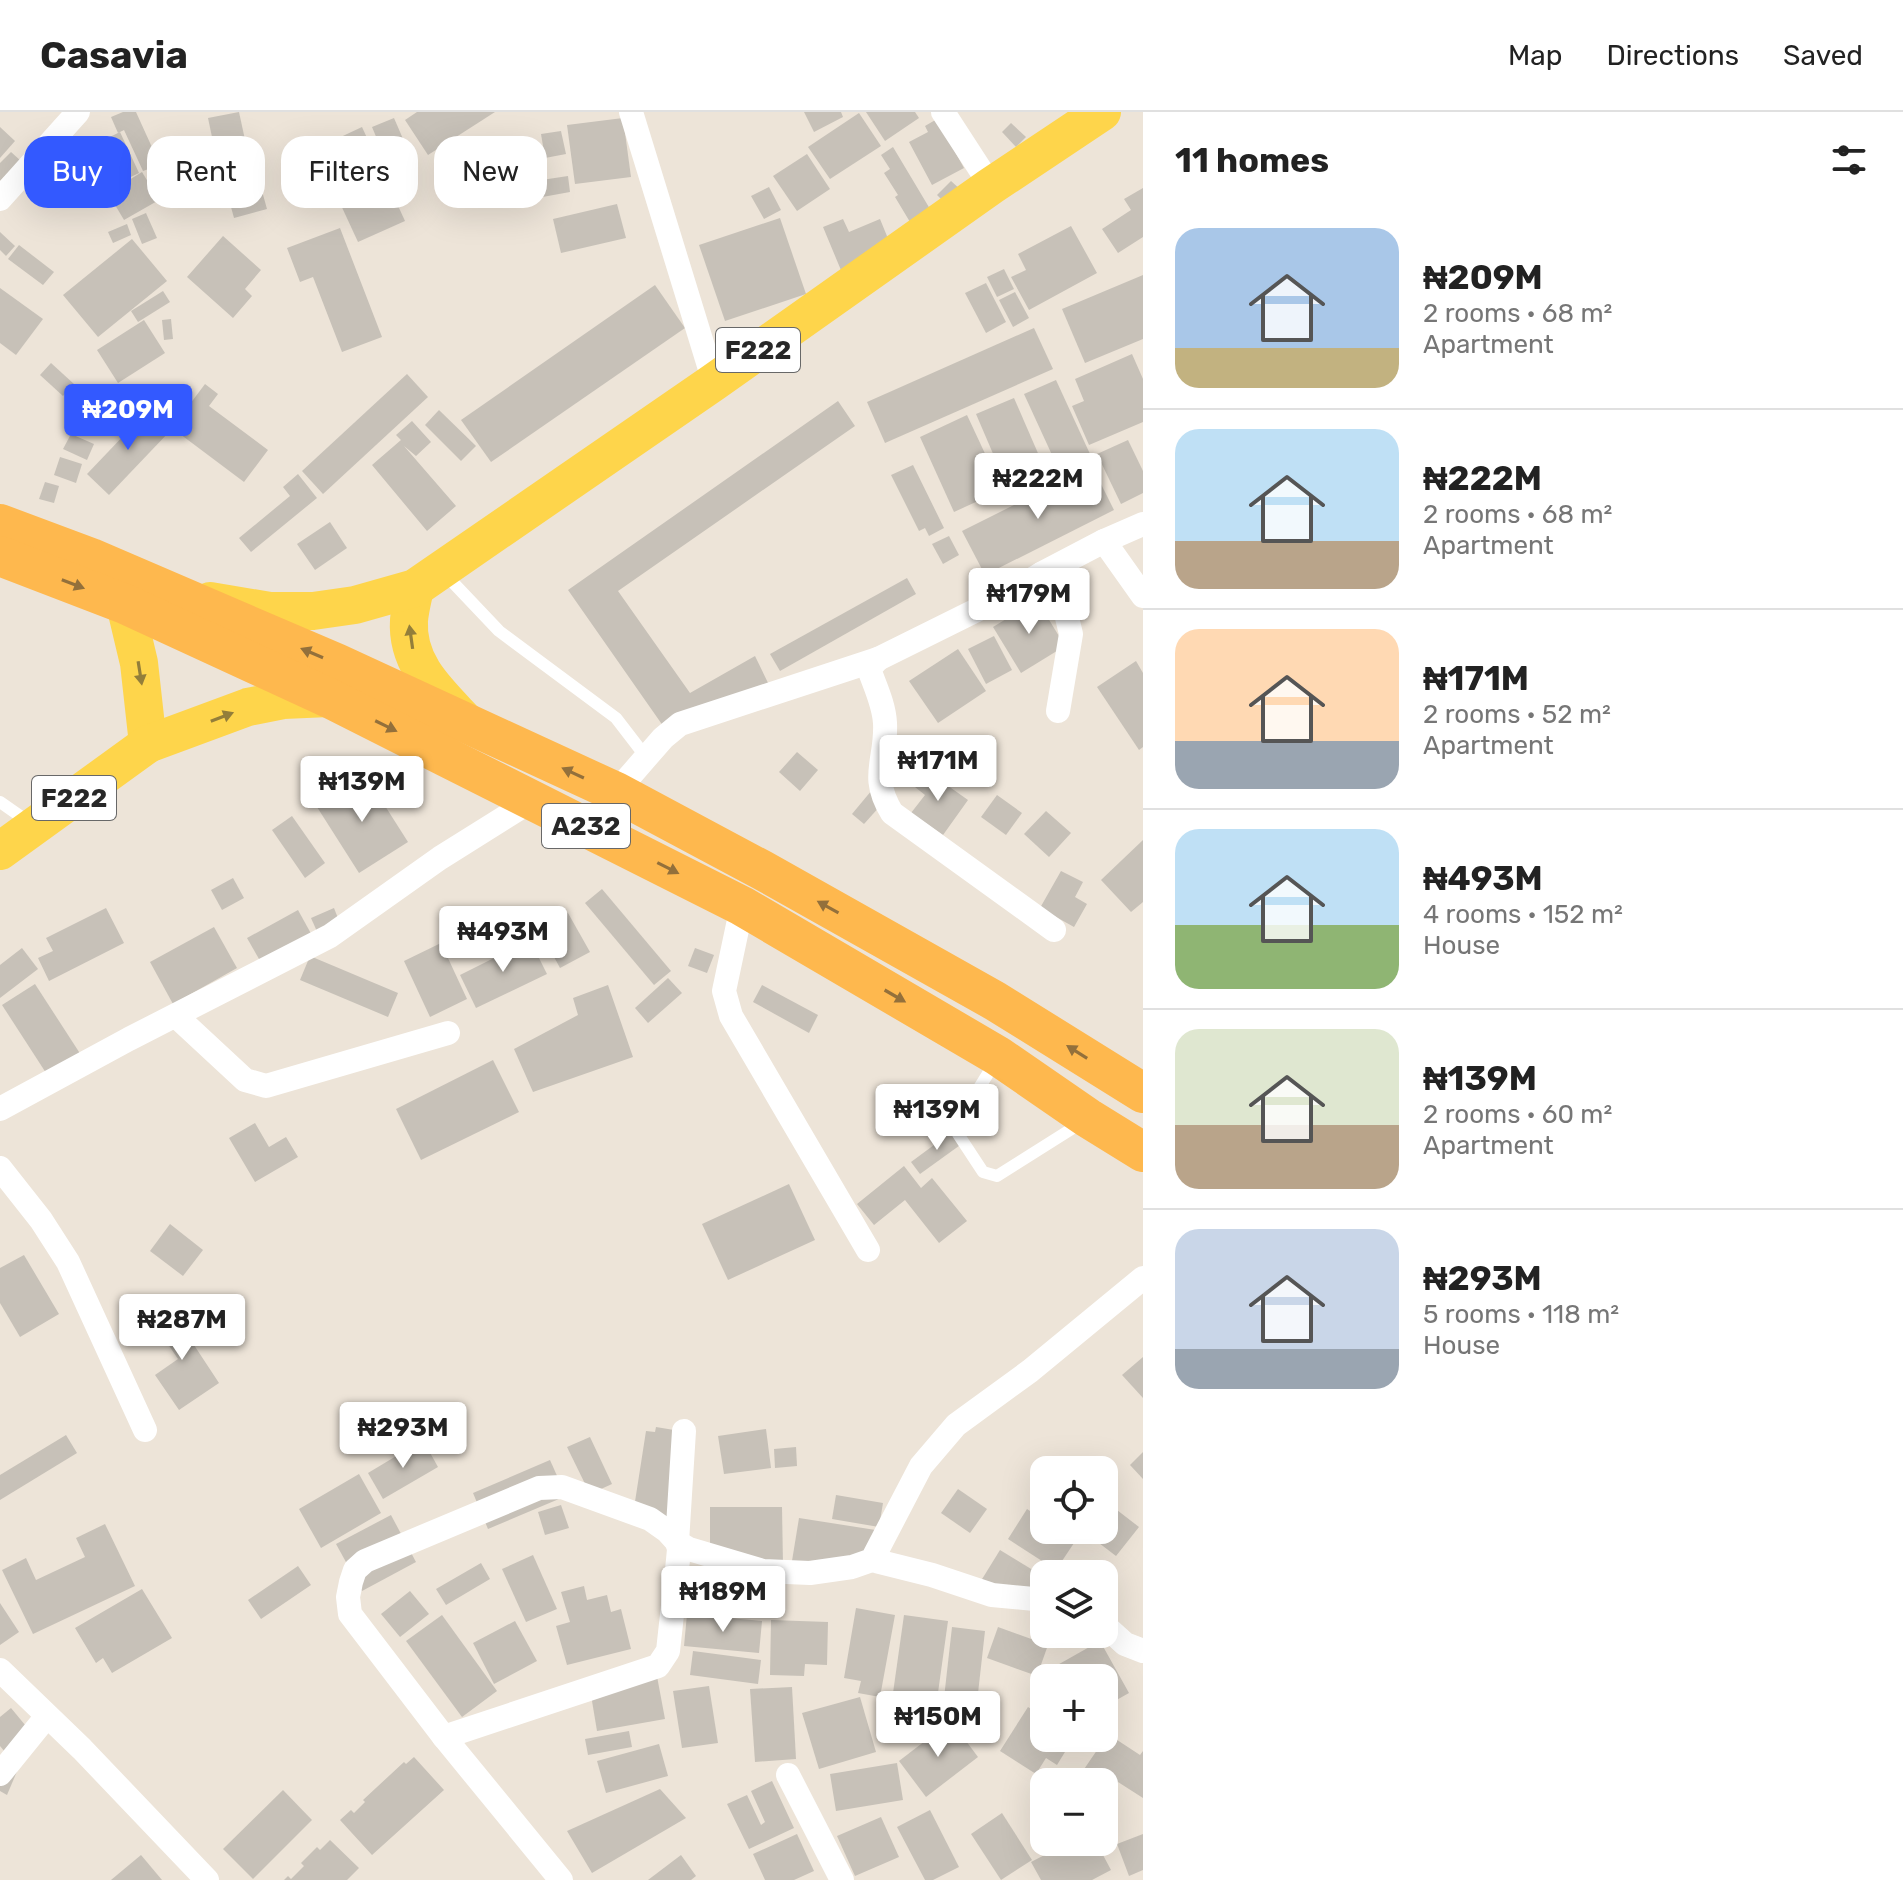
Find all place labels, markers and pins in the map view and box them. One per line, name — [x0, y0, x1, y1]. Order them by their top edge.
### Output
pin: ₦209M — [72, 384, 184, 452]
pin: ₦222M — [982, 453, 1094, 521]
pin: ₦179M — [973, 568, 1085, 636]
pin: ₦171M — [882, 735, 994, 803]
pin: ₦139M — [306, 756, 418, 824]
pin: ₦493M — [447, 906, 559, 974]
pin: ₦139M — [881, 1084, 993, 1152]
pin: ₦287M — [126, 1294, 238, 1362]
pin: ₦293M — [347, 1402, 459, 1470]
pin: ₦189M — [667, 1566, 779, 1634]
pin: ₦150M — [882, 1691, 994, 1759]

